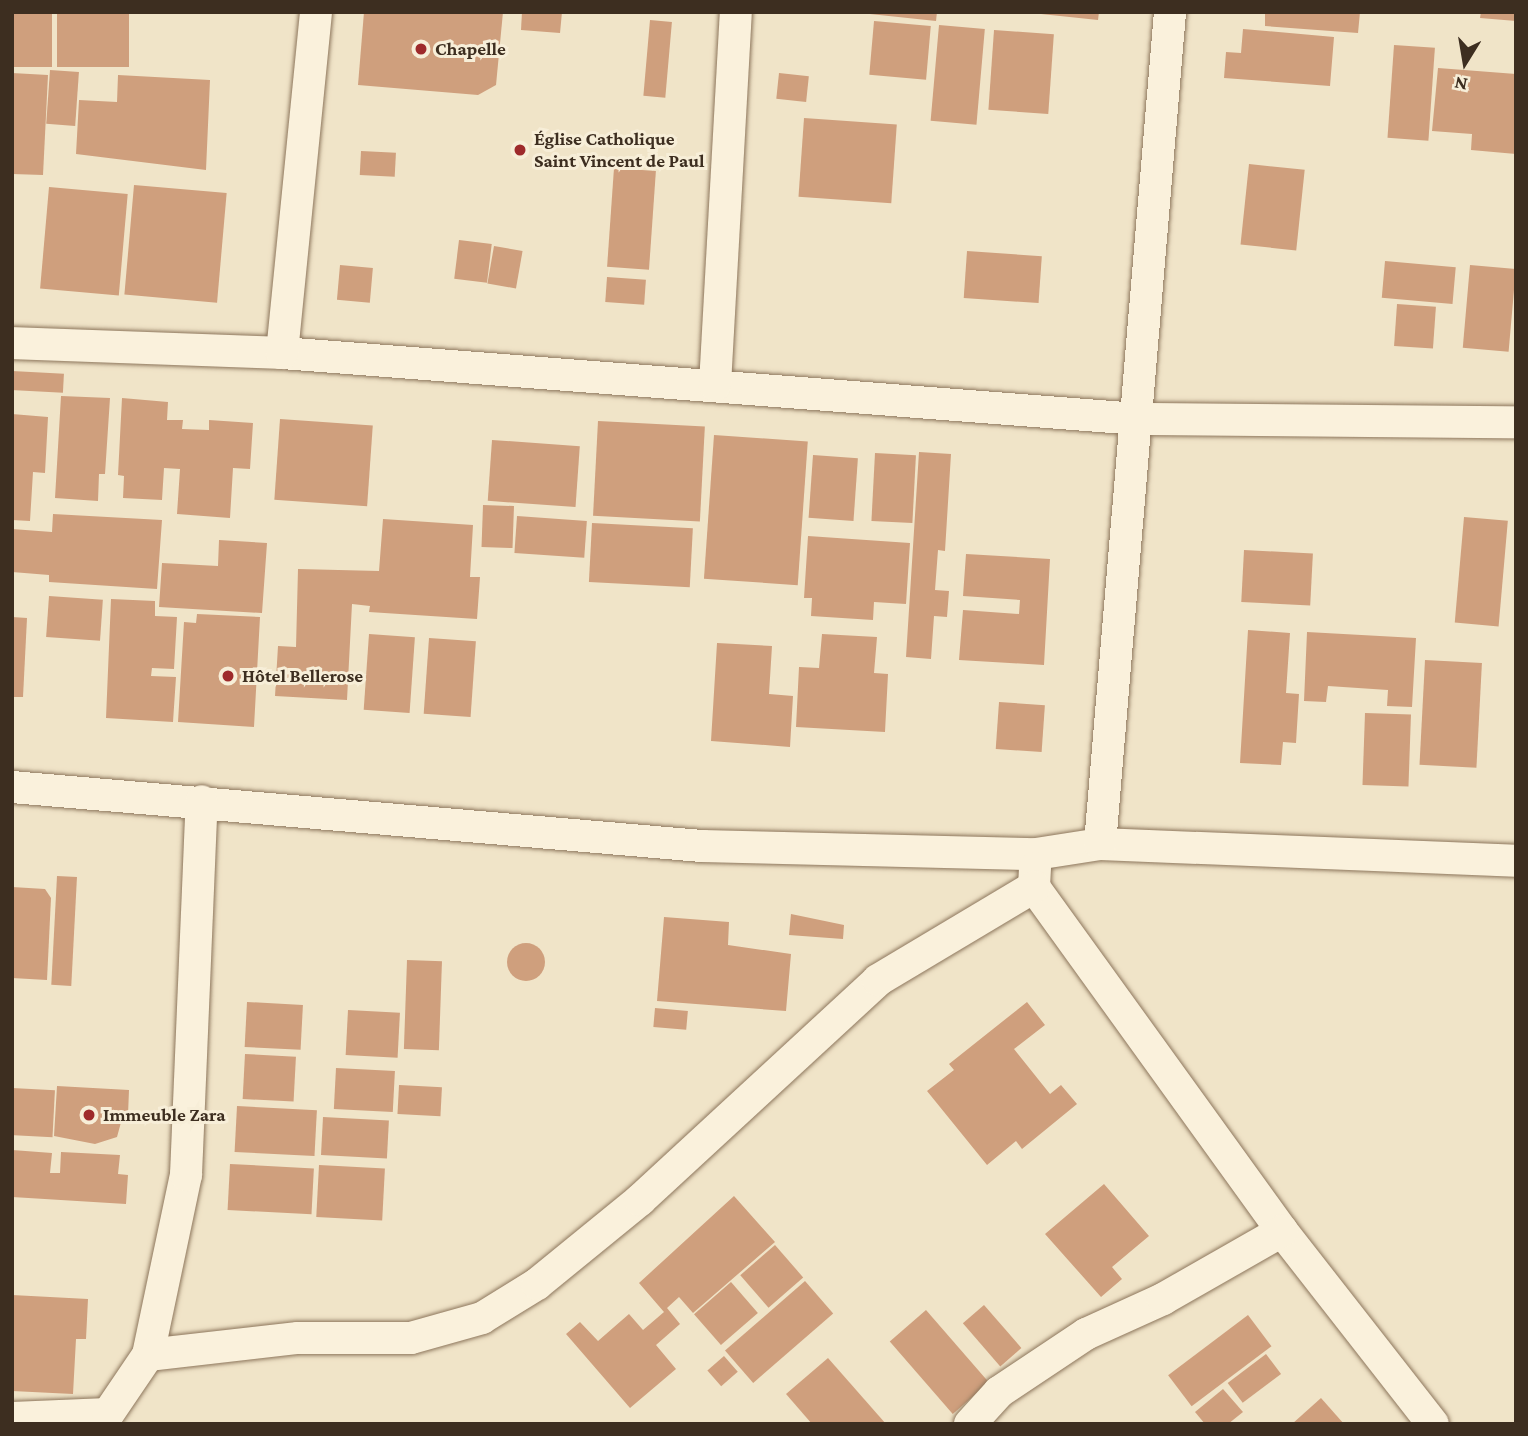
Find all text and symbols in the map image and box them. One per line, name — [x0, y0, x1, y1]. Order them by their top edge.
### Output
north arrow — [1430, 28, 1500, 98]
place label: Chapelle — [435, 38, 506, 60]
marker: Chapelle — [413, 41, 429, 57]
text: N — [1453, 73, 1469, 96]
place label: Église Catholique Saint Vincent de Paul — [534, 128, 704, 172]
marker: Église Catholique Saint Vincent de Paul — [512, 142, 528, 158]
place label: Hôtel Bellerose — [242, 665, 363, 687]
marker: Hôtel Bellerose — [220, 668, 236, 684]
place label: Immeuble Zara — [103, 1104, 226, 1126]
marker: Immeuble Zara — [81, 1107, 97, 1123]

